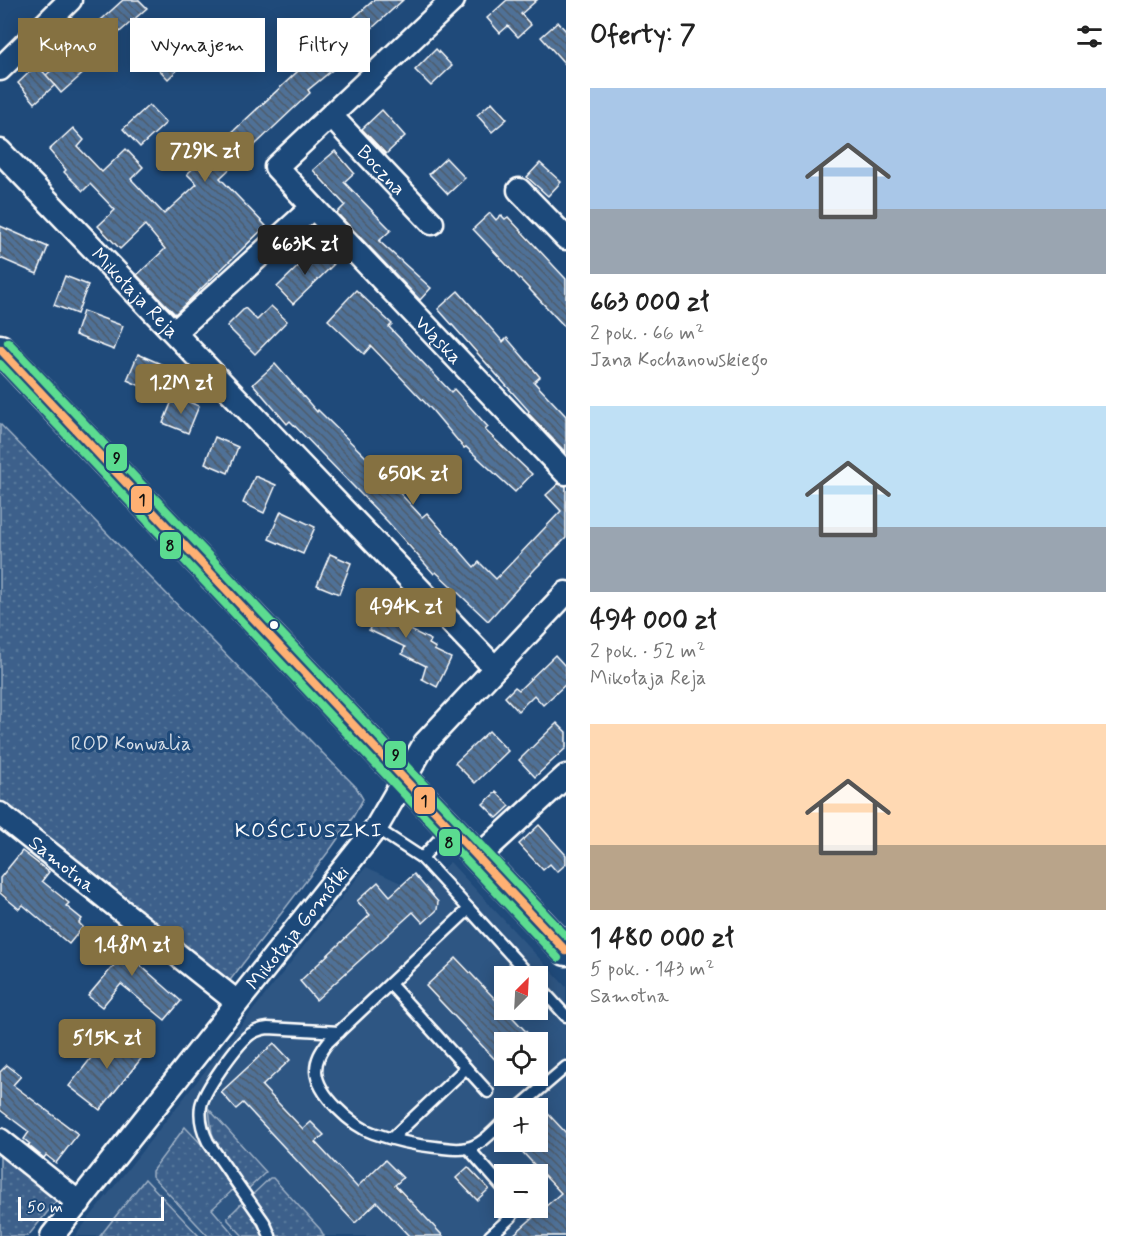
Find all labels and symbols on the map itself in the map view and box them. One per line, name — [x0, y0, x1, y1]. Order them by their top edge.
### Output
pin: 729K zł — [150, 132, 260, 183]
street label: Boczna — [350, 140, 411, 202]
pin: 663K zł — [250, 225, 360, 276]
street label: Mikołaja Reja — [84, 242, 184, 345]
street label: Wąska — [408, 310, 468, 371]
pin: 1.2M zł — [126, 364, 236, 415]
line badge: 9 — [105, 443, 128, 472]
text: 9 — [113, 448, 121, 469]
pin: 650K zł — [358, 455, 468, 506]
line badge: 1 — [130, 485, 153, 514]
text: 1 — [138, 490, 146, 511]
line badge: 8 — [159, 531, 182, 560]
text: 8 — [165, 536, 175, 557]
pin: 494K zł — [351, 588, 461, 639]
unlabelled marker — [268, 619, 280, 631]
park label: ROD Konwalia — [71, 731, 191, 758]
line badge: 9 — [384, 740, 407, 769]
text: 9 — [392, 745, 400, 766]
line badge: 1 — [413, 786, 436, 815]
text: 1 — [420, 791, 428, 812]
district label: KOŚCIUSZKI — [235, 817, 383, 845]
line badge: 8 — [438, 828, 461, 857]
street label: Samotna — [22, 830, 102, 901]
text: 8 — [444, 833, 454, 854]
street label: Mikołaja Gomółki — [240, 860, 356, 996]
pin: 1.48M zł — [70, 926, 194, 977]
north arrow — [494, 966, 548, 1020]
pin: 515K zł — [52, 1019, 162, 1070]
scale bar — [18, 1194, 164, 1222]

